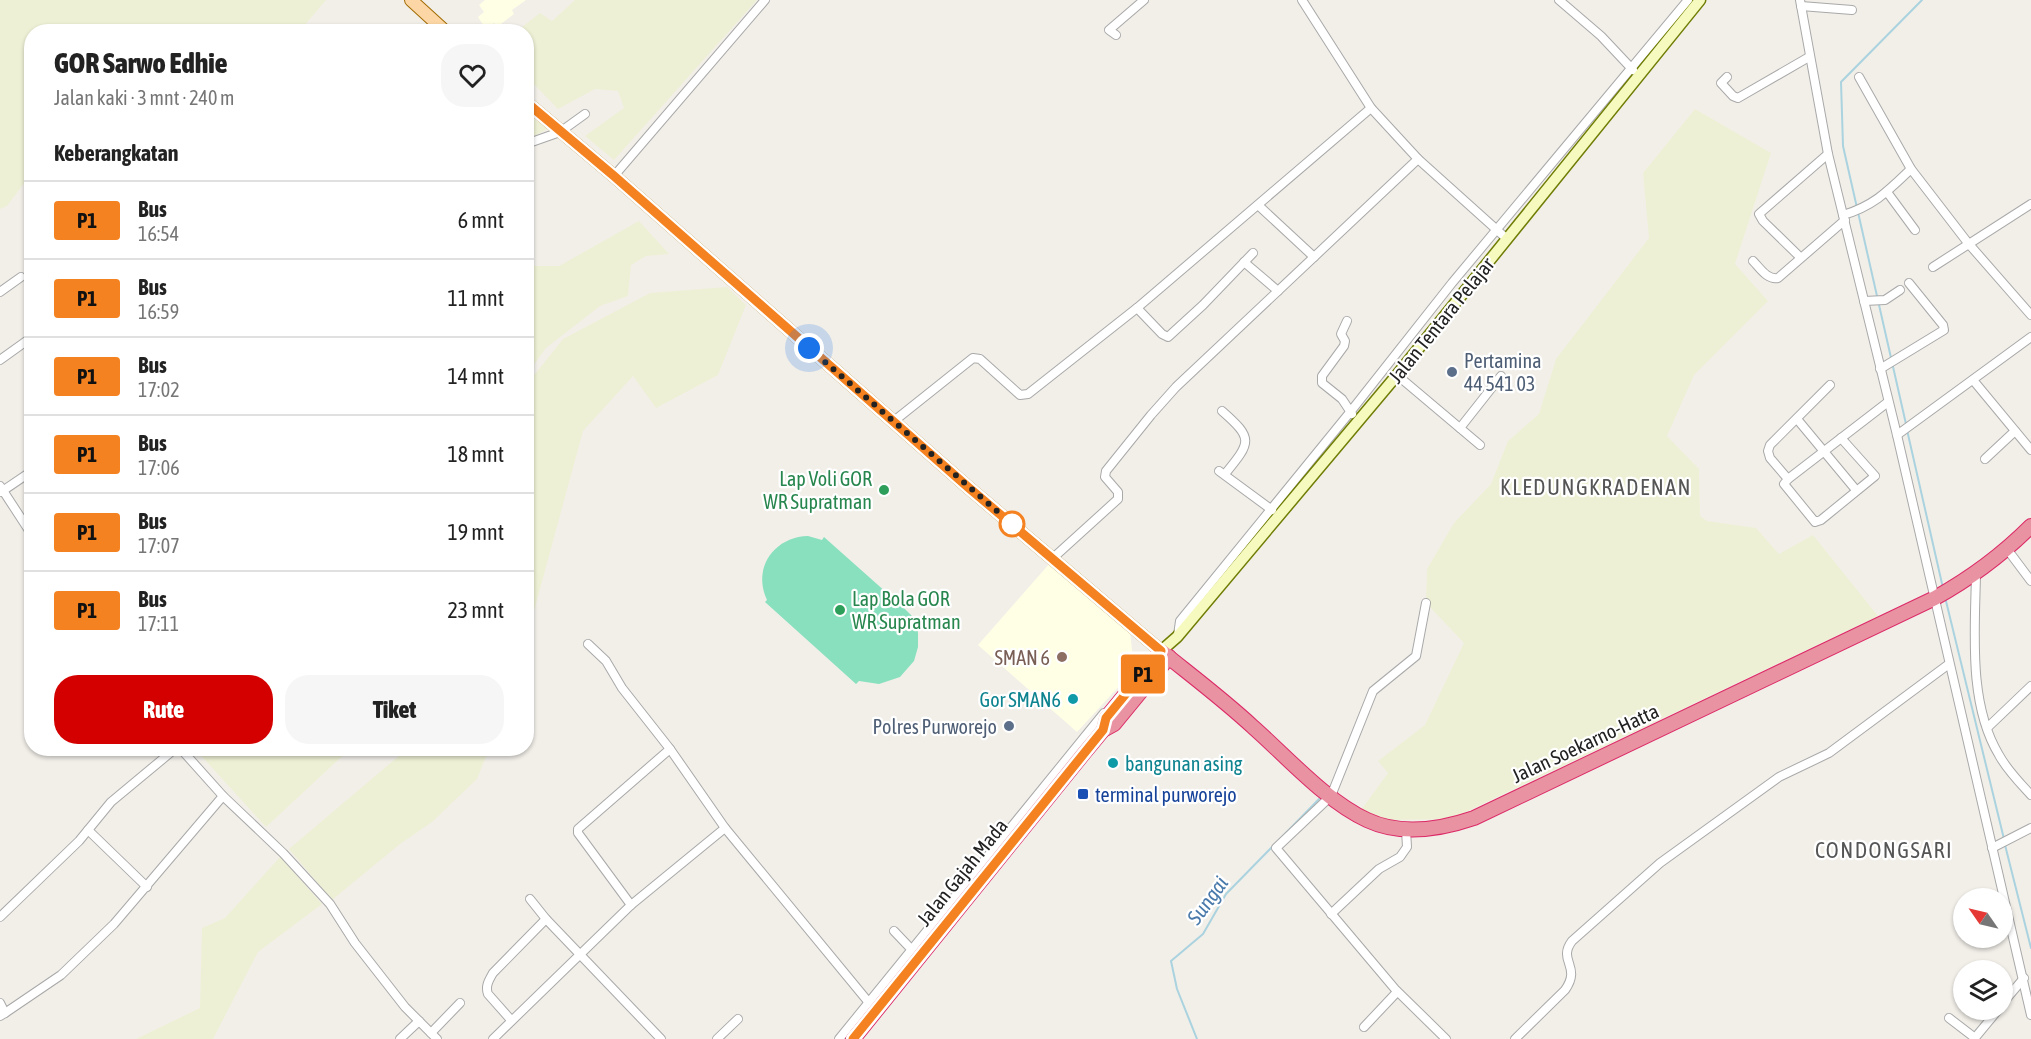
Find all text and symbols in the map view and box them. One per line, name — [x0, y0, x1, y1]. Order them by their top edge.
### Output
button: heart — [441, 44, 504, 107]
text: GOR Sarwo Edhie — [54, 47, 227, 79]
text: Jalan kaki · 3 mnt · 240 m — [54, 86, 235, 109]
text: Keberangkatan — [54, 140, 178, 166]
text: Bus — [138, 196, 167, 222]
text: 6 mnt — [458, 207, 504, 233]
text: P1 — [77, 208, 97, 232]
text: 16:54 — [138, 222, 179, 245]
street label: Jalan Tentara Pelajar — [1383, 252, 1499, 387]
text: Bus — [138, 274, 167, 300]
text: 11 mnt — [447, 285, 504, 311]
text: P1 — [77, 286, 97, 310]
text: 16:59 — [138, 300, 179, 323]
your location — [794, 333, 824, 363]
place label: Pertamina 44 541 03 — [1464, 349, 1541, 395]
text: Bus — [138, 352, 167, 378]
text: 14 mnt — [447, 363, 504, 389]
text: P1 — [77, 364, 97, 388]
marker: Pertamina 44 541 03 — [1445, 365, 1459, 379]
text: 17:02 — [138, 378, 180, 401]
text: Bus — [138, 430, 167, 456]
text: 18 mnt — [447, 441, 504, 467]
text: P1 — [77, 442, 97, 466]
text: 17:06 — [138, 456, 180, 479]
place label: Lap Voli GOR WR Supratman — [763, 467, 872, 513]
district label: KLEDUNGKRADENAN — [1500, 474, 1692, 500]
marker: Lap Voli GOR WR Supratman — [877, 483, 891, 497]
text: Bus — [138, 508, 167, 534]
unlabelled marker — [999, 511, 1025, 537]
text: 19 mnt — [447, 519, 504, 545]
text: P1 — [77, 520, 97, 544]
text: 17:07 — [138, 534, 180, 557]
text: Bus — [138, 586, 167, 612]
place label: Lap Bola GOR WR Supratman — [852, 587, 961, 633]
text: 23 mnt — [447, 597, 504, 623]
text: P1 — [77, 598, 97, 622]
marker: Lap Bola GOR WR Supratman — [833, 603, 847, 617]
text: 17:11 — [138, 612, 179, 635]
place label: SMAN 6 — [994, 646, 1050, 669]
marker: SMAN 6 — [1055, 650, 1069, 664]
line badge: P1 — [1116, 654, 1170, 694]
text: P1 — [1133, 662, 1153, 686]
button: Rute — [54, 675, 273, 744]
button: Tiket — [285, 675, 504, 744]
place label: Gor SMAN6 — [980, 688, 1061, 711]
marker: Gor SMAN6 — [1066, 692, 1080, 706]
street label: Jalan Soekarno-Hatta — [1508, 699, 1662, 787]
place label: Polres Purworejo — [872, 715, 997, 738]
marker: Polres Purworejo — [1002, 719, 1016, 733]
place label: bangunan asing — [1125, 752, 1243, 775]
marker: bangunan asing — [1106, 756, 1120, 770]
place label: terminal purworejo — [1095, 783, 1237, 806]
marker: terminal purworejo — [1076, 787, 1090, 801]
street label: Jalan Gajah Mada — [912, 814, 1012, 930]
district label: CONDONGSARI — [1815, 837, 1953, 863]
water label: Sungai — [1181, 871, 1232, 929]
north arrow — [1953, 888, 2013, 948]
map controls — [1953, 888, 2013, 1020]
button: layers — [1953, 960, 2013, 1020]

